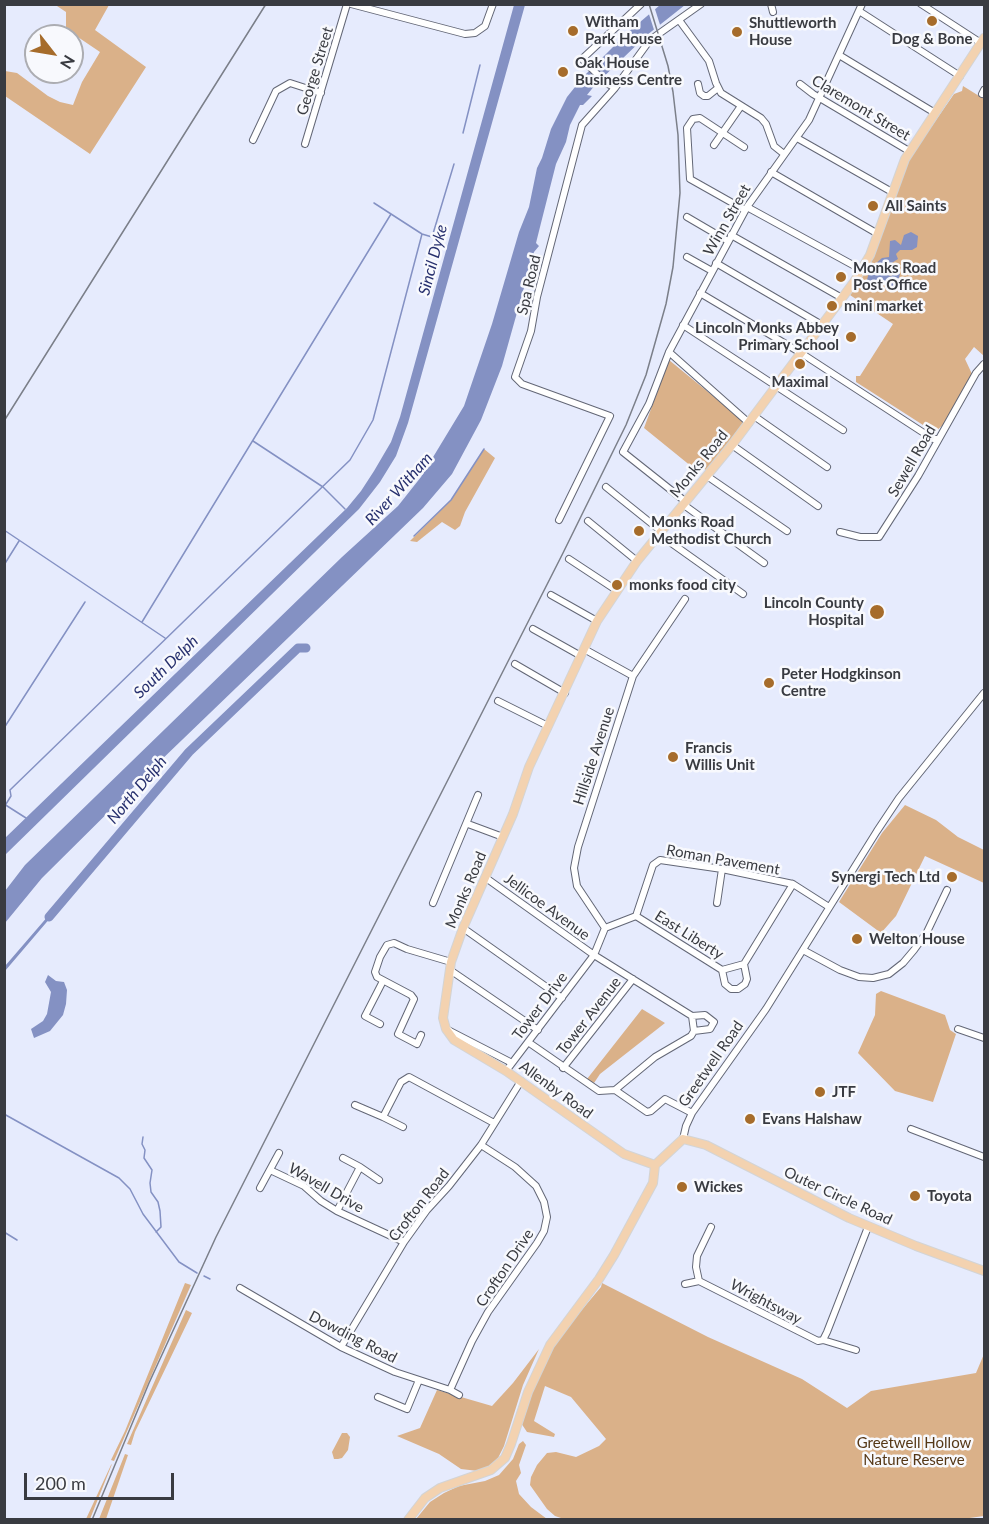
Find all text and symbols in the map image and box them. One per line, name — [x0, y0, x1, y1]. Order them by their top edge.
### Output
place label: Witham Park House — [585, 13, 662, 48]
place label: Shuttleworth House — [749, 14, 836, 49]
marker: Dog & Bone — [925, 14, 939, 28]
north arrow — [24, 24, 84, 84]
marker: Witham Park House — [566, 24, 580, 38]
street label: George Street — [293, 25, 337, 117]
marker: Shuttleworth House — [730, 25, 744, 39]
place label: Dog & Bone — [892, 30, 972, 48]
text: N — [57, 52, 79, 73]
place label: Oak House Business Centre — [575, 54, 682, 89]
marker: Oak House Business Centre — [556, 65, 570, 79]
street label: Claremont Street — [808, 71, 914, 145]
street label: Winn Street — [699, 181, 755, 259]
place label: All Saints — [885, 197, 947, 215]
marker: All Saints — [866, 199, 880, 213]
water label: Sincil Dyke — [414, 223, 452, 297]
street label: Spa Road — [513, 253, 545, 317]
place label: Monks Road Post Office — [853, 259, 936, 294]
marker: Monks Road Post Office — [834, 270, 848, 284]
place label: mini market — [844, 297, 923, 315]
marker: mini market — [825, 299, 839, 313]
place label: Lincoln Monks Abbey Primary School — [695, 319, 839, 354]
marker: Lincoln Monks Abbey Primary School — [844, 330, 858, 344]
marker: Maximal — [793, 357, 807, 371]
place label: Maximal — [771, 373, 829, 391]
street label: Sewell Road — [884, 422, 940, 500]
street label: Monks Road — [666, 427, 732, 501]
water label: River Witham — [361, 449, 437, 529]
place label: Monks Road Methodist Church — [651, 513, 772, 548]
marker: Monks Road Methodist Church — [632, 524, 646, 538]
place label: monks food city — [629, 576, 736, 594]
marker: monks food city — [610, 578, 624, 592]
place label: Lincoln County Hospital — [764, 594, 864, 629]
marker: Lincoln County Hospital — [868, 603, 886, 621]
water label: South Delph — [130, 632, 202, 702]
place label: Peter Hodgkinson Centre — [781, 665, 901, 700]
marker: Peter Hodgkinson Centre — [762, 676, 776, 690]
street label: Hillside Avenue — [570, 705, 618, 807]
place label: Francis Willis Unit — [685, 739, 755, 774]
marker: Francis Willis Unit — [666, 750, 680, 764]
water label: North Delph — [103, 752, 171, 828]
street label: Roman Pavement — [665, 841, 781, 879]
street label: Monks Road — [442, 849, 490, 931]
place label: Synergi Tech Ltd — [831, 868, 940, 886]
street label: Jellicoe Avenue — [501, 870, 593, 944]
marker: Synergi Tech Ltd — [945, 870, 959, 884]
street label: East Liberty — [651, 907, 727, 963]
place label: Welton House — [869, 930, 965, 948]
marker: Welton House — [850, 932, 864, 946]
street label: Tower Drive — [509, 969, 571, 1043]
street label: Tower Avenue — [553, 973, 625, 1059]
street label: Greetwell Road — [675, 1017, 747, 1111]
street label: Allenby Road — [516, 1057, 596, 1123]
place label: JTF — [832, 1083, 856, 1101]
marker: JTF — [813, 1085, 827, 1099]
place label: Evans Halshaw — [762, 1110, 862, 1128]
marker: Evans Halshaw — [743, 1112, 757, 1126]
street label: Wavell Drive — [285, 1159, 367, 1217]
street label: Outer Circle Road — [781, 1163, 895, 1229]
street label: Crofton Road — [385, 1165, 453, 1245]
place label: Wickes — [694, 1178, 743, 1196]
marker: Wickes — [675, 1180, 689, 1194]
place label: Toyota — [927, 1187, 972, 1205]
marker: Toyota — [908, 1189, 922, 1203]
street label: Crofton Drive — [472, 1226, 538, 1310]
street label: Wrightsway — [727, 1276, 805, 1328]
street label: Dowding Road — [306, 1307, 400, 1367]
park label: Greetwell Hollow Nature Reserve — [857, 1434, 971, 1469]
scale bar — [27, 1461, 177, 1499]
text: 200 m — [35, 1472, 86, 1494]

